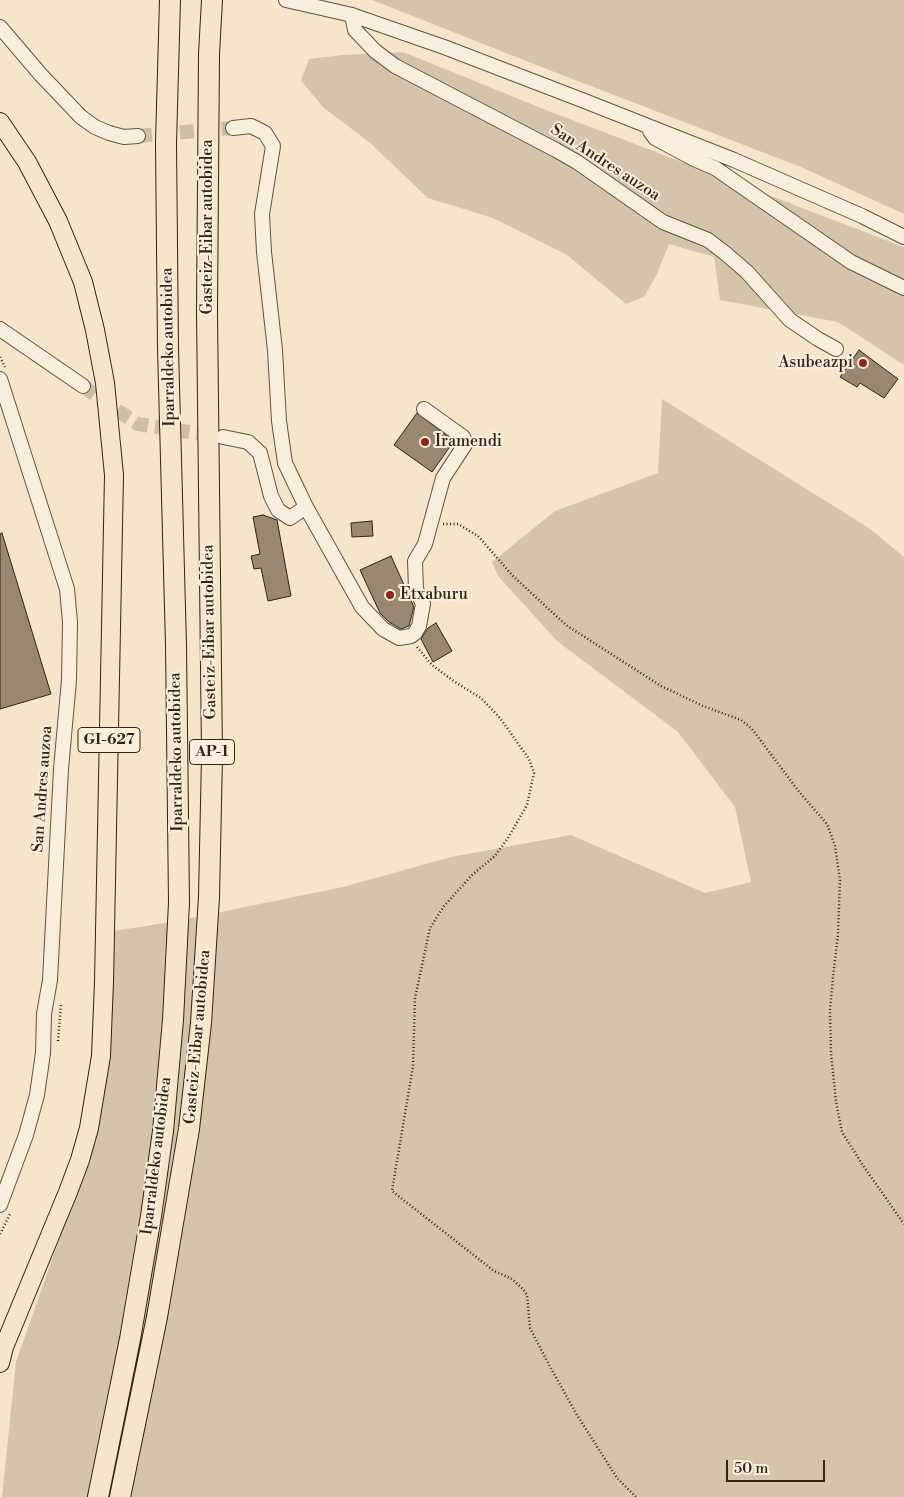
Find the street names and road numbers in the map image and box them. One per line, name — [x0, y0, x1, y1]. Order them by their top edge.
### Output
street label: San Andres auzoa — [547, 120, 663, 206]
street label: Gasteiz-Eibar autobidea — [198, 139, 218, 315]
street label: Iparraldeko autobidea — [158, 267, 180, 427]
street label: Gasteiz-Eibar autobidea — [199, 544, 221, 720]
street label: Iparraldeko autobidea — [166, 672, 188, 832]
street label: San Andres auzoa — [29, 725, 57, 853]
road number: GI-627 — [78, 728, 140, 752]
road number: AP-1 — [190, 740, 234, 764]
street label: Gasteiz-Eibar autobidea — [181, 949, 215, 1125]
street label: Iparraldeko autobidea — [138, 1076, 176, 1236]

